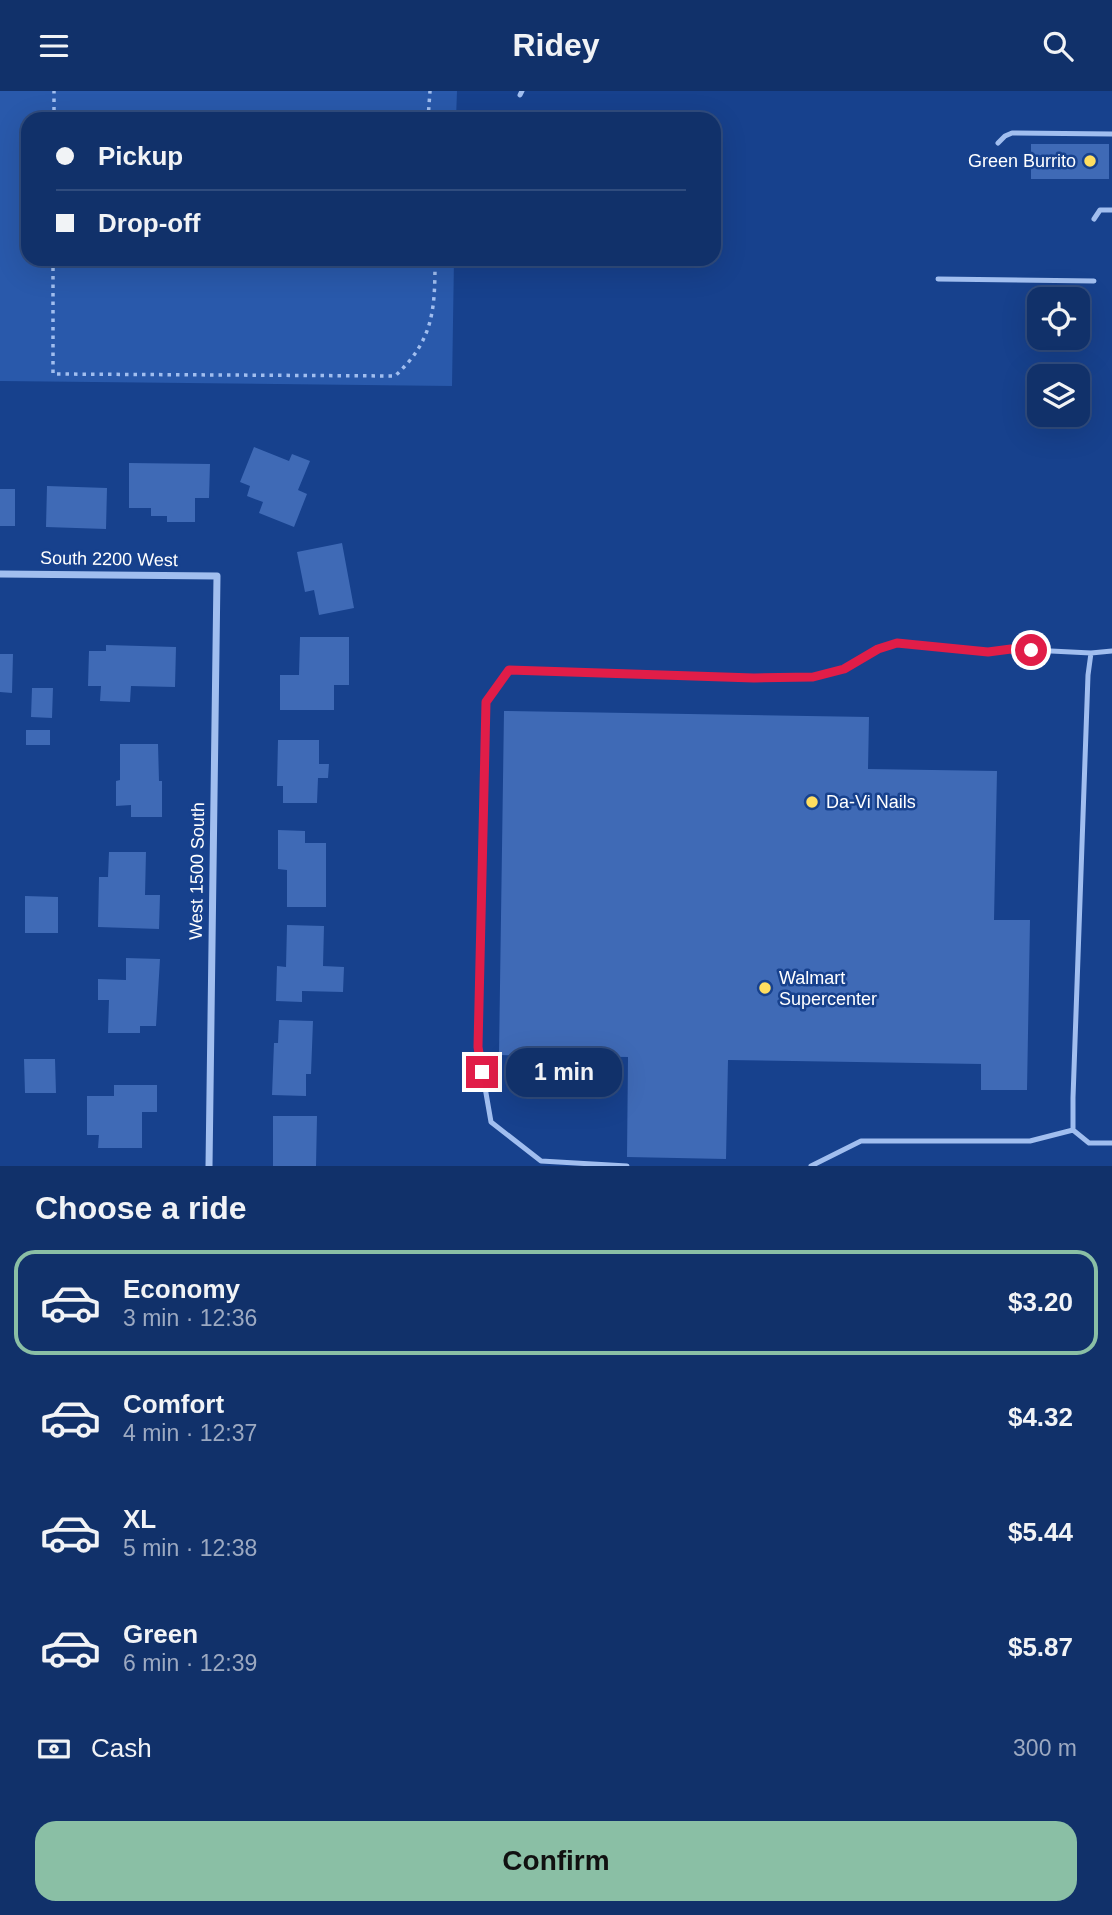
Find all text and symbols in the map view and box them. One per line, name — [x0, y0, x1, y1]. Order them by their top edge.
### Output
icon: menu — [35, 27, 73, 65]
text: Ridey — [512, 27, 600, 63]
icon: search — [1039, 27, 1077, 65]
text: Pickup — [98, 141, 183, 171]
place label: Green Burrito — [968, 151, 1076, 171]
marker: Green Burrito — [1082, 153, 1098, 169]
text: Drop-off — [98, 208, 201, 238]
map controls — [1027, 287, 1090, 427]
button: locate — [1027, 287, 1090, 350]
button: layers — [1027, 364, 1090, 427]
street label: South 2200 West — [40, 548, 178, 570]
route start — [1015, 634, 1047, 666]
place label: Da-Vi Nails — [826, 792, 916, 812]
marker: Da-Vi Nails — [804, 794, 820, 810]
street label: West 1500 South — [186, 802, 208, 940]
place label: Walmart Supercenter — [779, 968, 877, 1009]
marker: Walmart Supercenter — [757, 980, 773, 996]
callout: 1 min — [506, 1047, 622, 1097]
route end — [466, 1056, 498, 1088]
text: 1 min — [534, 1059, 594, 1085]
text: Choose a ride — [35, 1190, 247, 1226]
icon: car — [39, 1271, 102, 1334]
text: Economy — [123, 1274, 240, 1304]
text: $3.20 — [1008, 1287, 1073, 1317]
text: 3 min · 12:36 — [123, 1305, 257, 1331]
icon: car — [39, 1386, 102, 1449]
text: Comfort — [123, 1389, 224, 1419]
text: $4.32 — [1008, 1402, 1073, 1432]
text: 4 min · 12:37 — [123, 1420, 257, 1446]
icon: car — [39, 1501, 102, 1564]
text: XL — [123, 1504, 156, 1534]
text: $5.44 — [1008, 1517, 1073, 1547]
text: 5 min · 12:38 — [123, 1535, 257, 1561]
icon: car — [39, 1616, 102, 1679]
text: Green — [123, 1619, 198, 1649]
text: $5.87 — [1008, 1632, 1073, 1662]
text: 6 min · 12:39 — [123, 1650, 257, 1676]
icon: cash — [35, 1730, 73, 1768]
text: Cash — [91, 1733, 152, 1763]
text: 300 m — [1013, 1735, 1077, 1761]
button: Confirm — [35, 1821, 1077, 1901]

